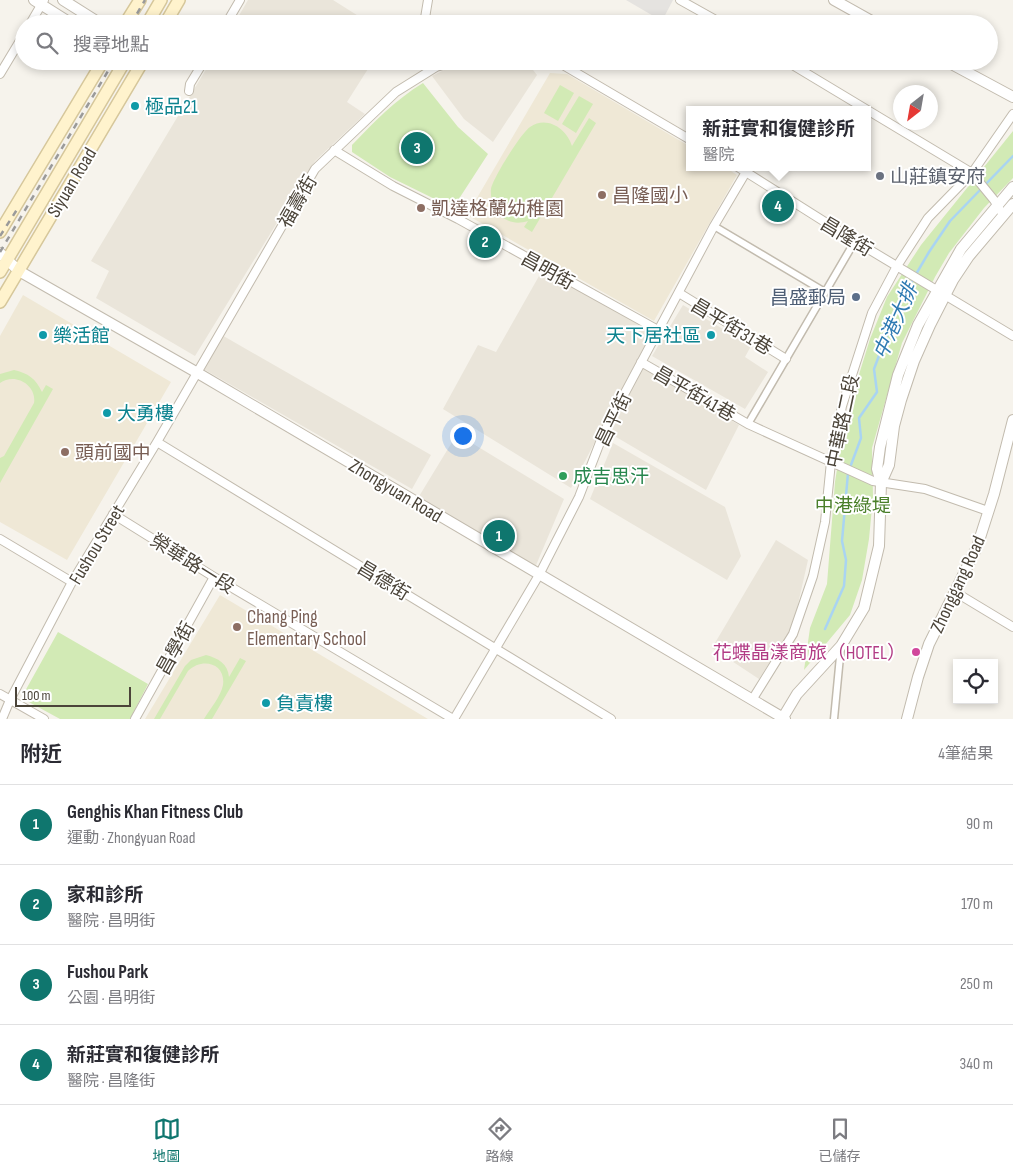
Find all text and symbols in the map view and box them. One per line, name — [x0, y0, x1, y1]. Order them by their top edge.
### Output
search box — [15, 15, 998, 70]
icon: search — [33, 29, 61, 57]
text: 搜尋地點 — [73, 34, 149, 57]
north arrow — [893, 85, 938, 130]
place label: 極品21 — [145, 96, 198, 119]
marker: 極品21 — [129, 100, 141, 112]
popup — [686, 106, 871, 171]
text: 新莊實和復健診所 — [702, 118, 855, 141]
pin: 3 — [401, 129, 433, 167]
street label: Siyuan Road — [43, 144, 102, 222]
text: 醫院 — [702, 146, 735, 165]
place label: 山莊鎮安府 — [890, 166, 985, 189]
marker: 山莊鎮安府 — [874, 170, 886, 182]
street label: 福壽街 — [274, 171, 323, 232]
place label: 昌隆國小 — [612, 185, 688, 208]
pin: 4 — [762, 187, 794, 225]
marker: 昌隆國小 — [596, 189, 608, 201]
place label: 凱達格蘭幼稚園 — [431, 198, 564, 221]
marker: 凱達格蘭幼稚園 — [415, 202, 427, 214]
street label: 昌隆街 — [816, 213, 877, 262]
pin: 2 — [469, 223, 501, 261]
street label: 昌明街 — [517, 247, 578, 295]
water label: 中港大排 — [869, 277, 924, 363]
place label: 昌盛郵局 — [770, 287, 846, 310]
marker: 昌盛郵局 — [850, 291, 862, 303]
street label: 昌平街31巷 — [686, 294, 776, 360]
place label: 樂活館 — [53, 325, 110, 348]
place label: 天下居社區 — [606, 325, 701, 348]
marker: 樂活館 — [37, 329, 49, 341]
marker: 天下居社區 — [705, 329, 717, 341]
street label: 昌平街41巷 — [649, 362, 739, 427]
street label: 中華路二段 — [822, 372, 865, 470]
street label: 昌平街 — [592, 389, 637, 450]
place label: 大勇樓 — [117, 403, 174, 426]
marker: 大勇樓 — [101, 407, 113, 419]
your location — [450, 423, 476, 449]
place label: 頭前國中 — [75, 442, 151, 465]
marker: 頭前國中 — [59, 446, 71, 458]
street label: Zhongyuan Road — [344, 454, 446, 528]
place label: 成吉思汗 — [573, 466, 649, 489]
marker: 成吉思汗 — [557, 470, 569, 482]
park label: 中港綠堤 — [815, 495, 891, 518]
street label: Fushou Street — [65, 501, 130, 589]
pin: 1 — [483, 517, 515, 555]
street label: 榮華路一段 — [146, 529, 239, 599]
street label: Zhonggang Road — [926, 532, 991, 637]
street label: 昌德街 — [353, 557, 414, 606]
place label: Chang Ping Elementary School — [247, 606, 366, 651]
street label: 昌學街 — [152, 618, 200, 679]
marker: Chang Ping Elementary School — [231, 621, 243, 633]
place label: 花蝶晶漾商旅（HOTEL） — [713, 642, 906, 665]
marker: 花蝶晶漾商旅（HOTEL） — [910, 646, 922, 658]
map controls — [953, 659, 998, 704]
button: locate — [953, 659, 998, 704]
scale bar — [15, 684, 131, 707]
text: 100 m — [22, 687, 51, 704]
place label: 負責樓 — [276, 693, 333, 716]
marker: 負責樓 — [260, 697, 272, 709]
text: 附近 — [20, 742, 62, 767]
text: 4筆結果 — [938, 745, 993, 764]
text: Genghis Khan Fitness Club — [67, 801, 243, 824]
text: 1 — [33, 815, 39, 834]
text: 90 m — [966, 815, 993, 834]
text: 運動 · Zhongyuan Road — [67, 829, 195, 848]
text: 家和診所 — [67, 884, 143, 907]
text: 2 — [32, 895, 40, 914]
text: 170 m — [961, 895, 993, 914]
text: 醫院 · 昌明街 — [67, 912, 155, 931]
text: Fushou Park — [67, 961, 148, 984]
text: 3 — [32, 975, 40, 994]
text: 250 m — [960, 975, 993, 994]
text: 公園 · 昌明街 — [67, 989, 155, 1008]
text: 新莊實和復健診所 — [67, 1044, 219, 1067]
text: 4 — [32, 1055, 40, 1074]
text: 340 m — [960, 1055, 993, 1074]
text: 醫院 · 昌隆街 — [67, 1072, 155, 1091]
tab: 地圖 — [153, 1115, 181, 1165]
tab: 路線 — [486, 1115, 514, 1165]
tab: 已儲存 — [819, 1115, 861, 1165]

